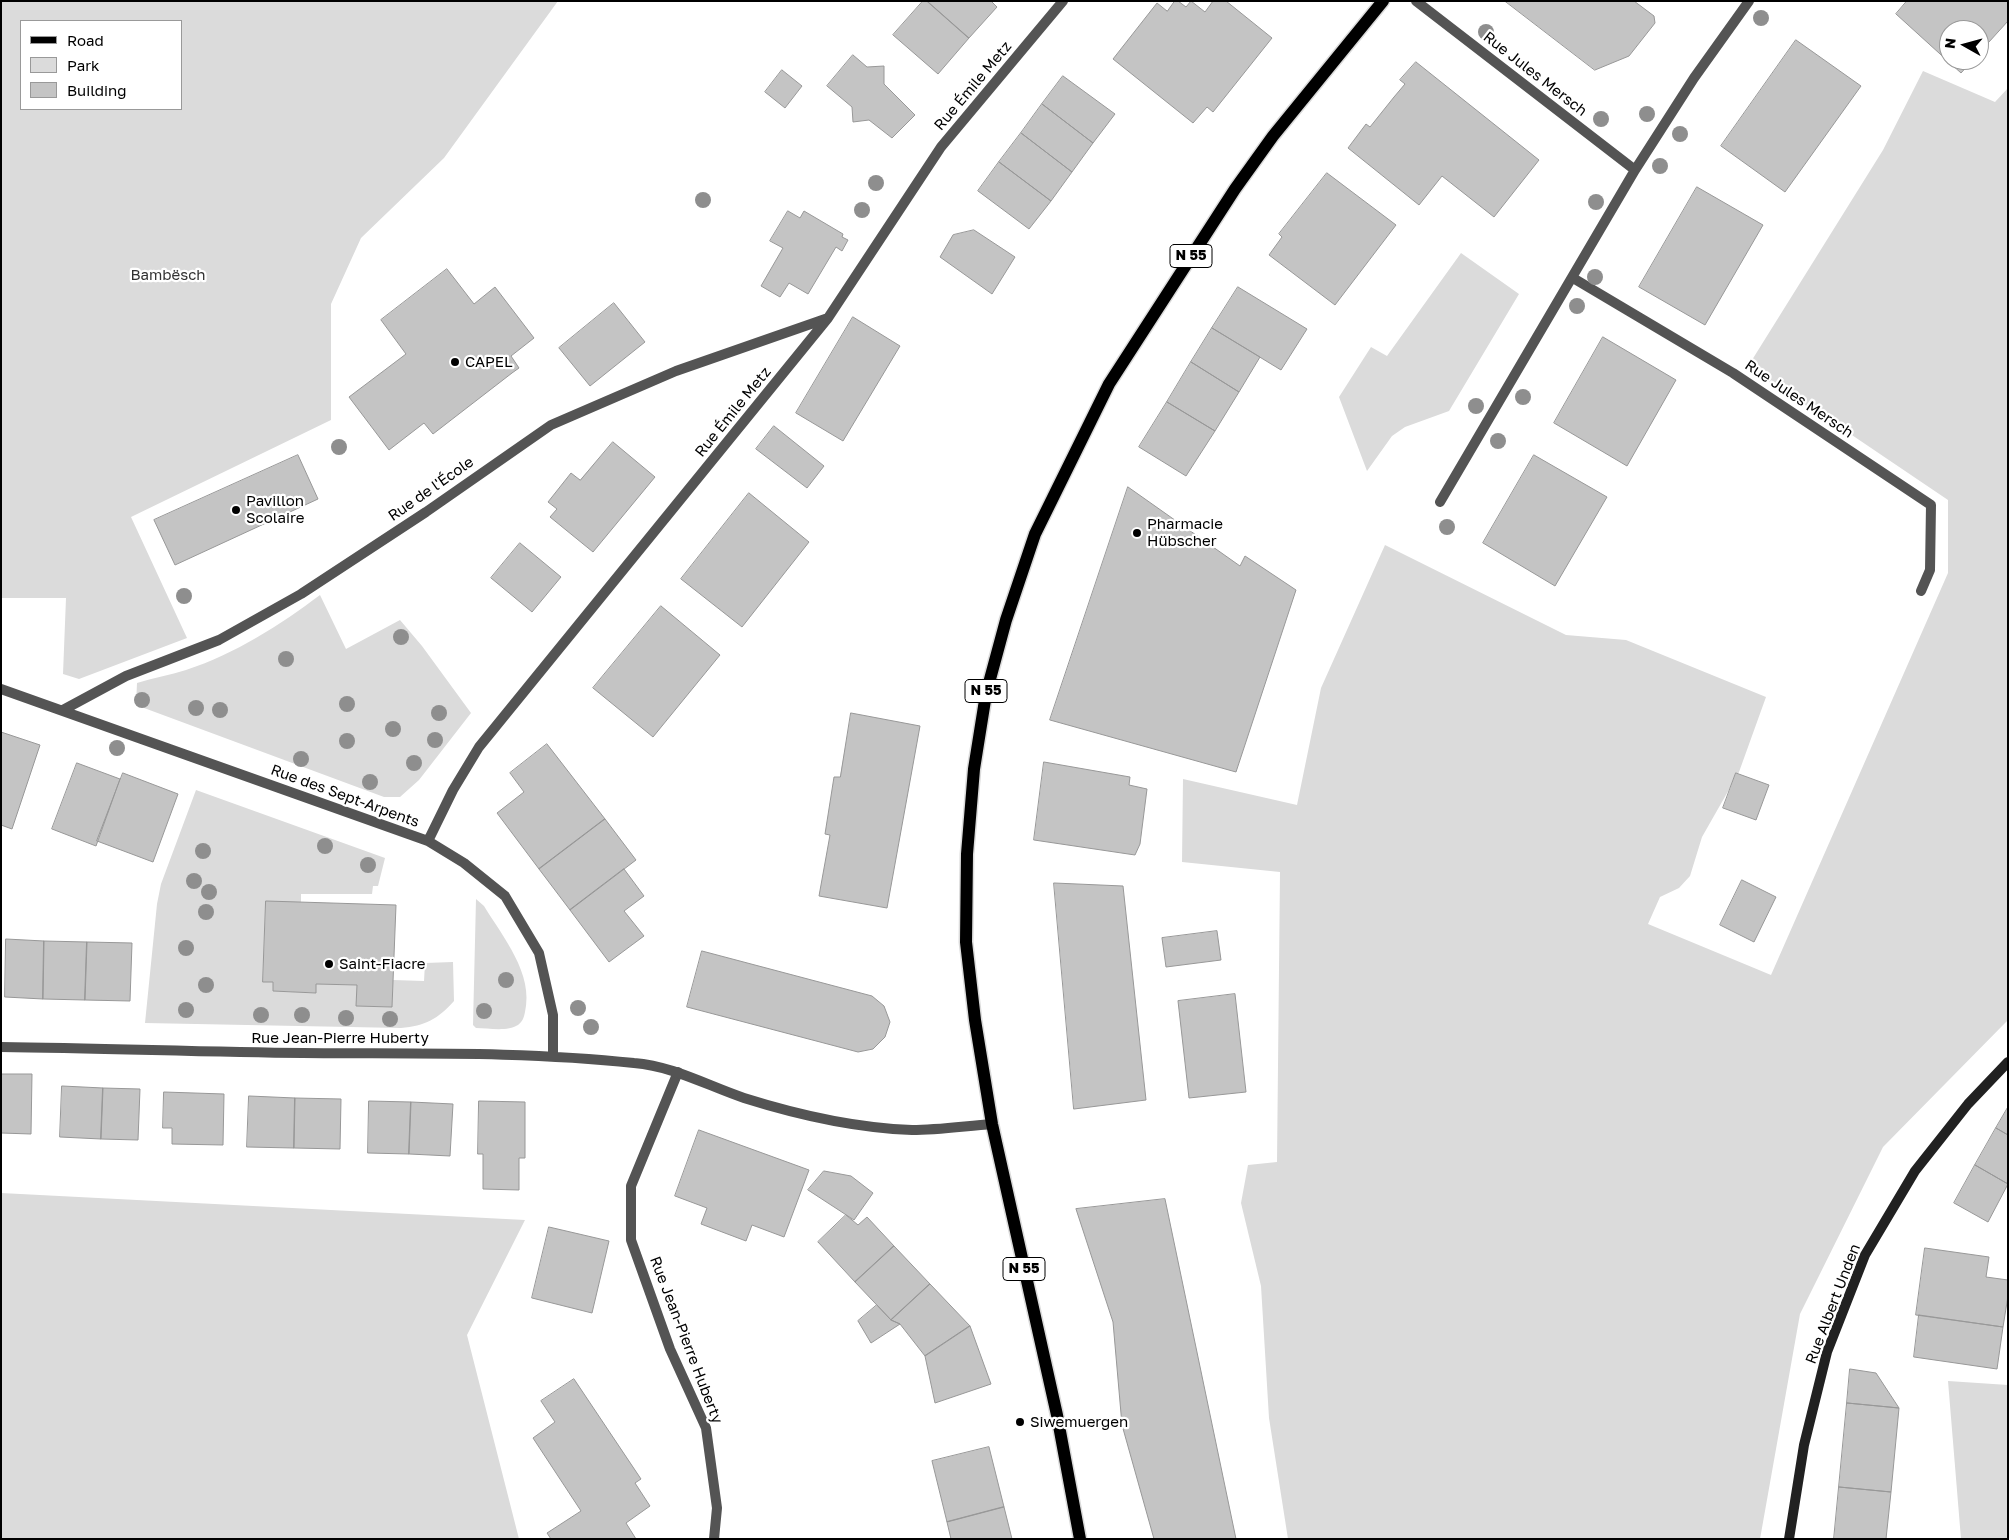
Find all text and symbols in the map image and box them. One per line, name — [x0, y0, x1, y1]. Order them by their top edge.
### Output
legend — [20, 20, 182, 110]
north arrow — [1939, 20, 1989, 70]
street label: Rue Jules Mersch — [1480, 28, 1590, 120]
text: Road — [67, 31, 104, 49]
text: N — [1941, 37, 1959, 50]
street label: Rue Émile Metz — [931, 38, 1015, 134]
text: Park — [67, 56, 99, 74]
text: Building — [67, 81, 127, 99]
road number: N 55 — [1170, 245, 1212, 268]
park label: Bambësch — [130, 266, 206, 284]
place label: CAPEL — [465, 353, 512, 371]
marker: CAPEL — [449, 356, 461, 368]
street label: Rue Jules Mersch — [1741, 356, 1857, 442]
street label: Rue Émile Metz — [691, 363, 775, 461]
street label: Rue de l'École — [385, 453, 477, 525]
place label: Pavillon Scolaire — [246, 492, 304, 527]
marker: Pavillon Scolaire — [230, 504, 242, 516]
place label: Pharmacie Hübscher — [1147, 515, 1223, 550]
marker: Pharmacie Hübscher — [1131, 527, 1143, 539]
road number: N 55 — [965, 679, 1007, 702]
street label: Rue des Sept-Arpents — [268, 761, 422, 831]
place label: Saint-Fiacre — [339, 955, 426, 973]
marker: Saint-Fiacre — [323, 958, 335, 970]
street label: Rue Jean-Pierre Huberty — [251, 1029, 429, 1047]
street label: Rue Albert Unden — [1802, 1241, 1864, 1367]
street label: Rue Jean-Pierre Huberty — [646, 1254, 726, 1426]
road number: N 55 — [1003, 1258, 1045, 1280]
place label: Siwemuergen — [1030, 1413, 1128, 1431]
marker: Siwemuergen — [1014, 1416, 1026, 1428]

